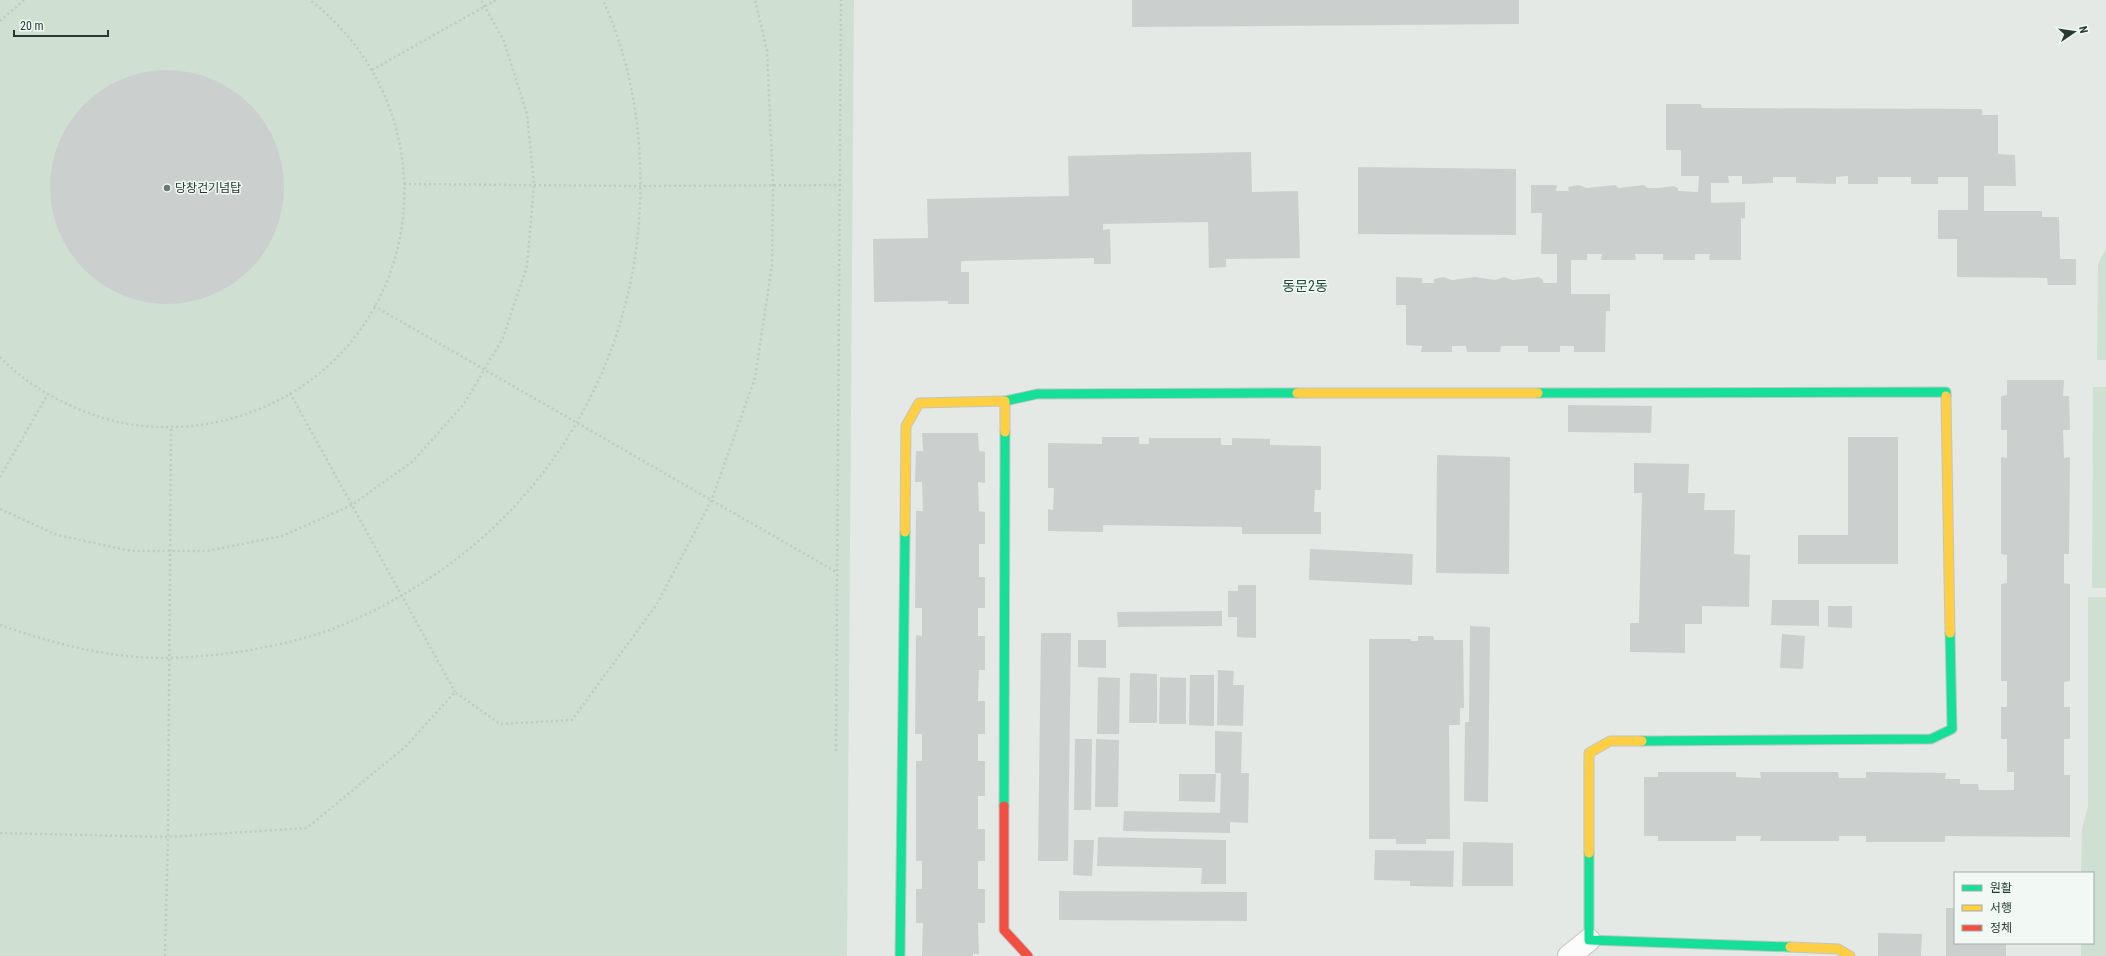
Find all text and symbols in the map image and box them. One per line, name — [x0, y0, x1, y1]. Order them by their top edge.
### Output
scale bar — [14, 12, 108, 38]
north arrow — [2054, 12, 2094, 52]
text: 20 m — [20, 19, 44, 33]
text: N — [2076, 25, 2090, 35]
place label: 당창건기념탑 — [175, 181, 241, 195]
marker: 당창건기념탑 — [162, 183, 172, 193]
district label: 동문2동 — [1282, 278, 1328, 294]
legend — [1954, 872, 2094, 944]
text: 원활 — [1990, 881, 2012, 895]
text: 서행 — [1990, 901, 2012, 915]
text: 정체 — [1990, 921, 2012, 935]

